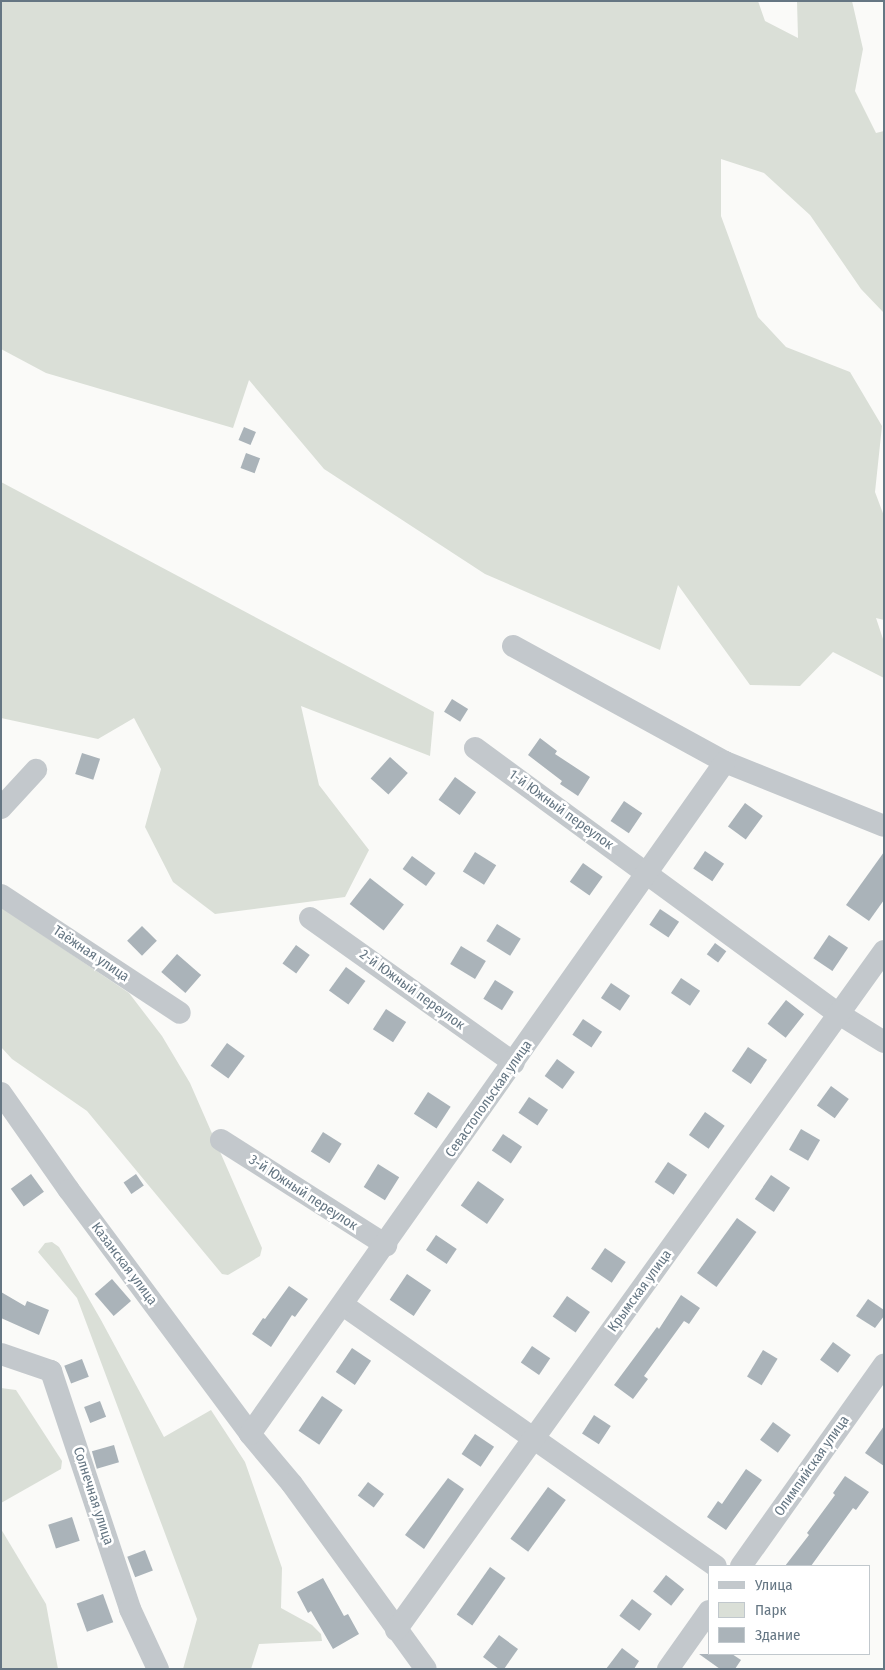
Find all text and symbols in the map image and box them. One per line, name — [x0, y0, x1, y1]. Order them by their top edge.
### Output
street label: 1-й Южный переулок — [505, 766, 617, 854]
street label: Таёжная улица — [50, 922, 132, 986]
street label: 2-й Южный переулок — [356, 946, 468, 1034]
street label: Севастопольская улица — [442, 1037, 536, 1161]
street label: 3-й Южный переулок — [246, 1152, 360, 1234]
street label: Казанская улица — [87, 1219, 161, 1309]
street label: Крымская улица — [605, 1247, 675, 1335]
street label: Олимпийская улица — [771, 1412, 853, 1520]
street label: Солнечная улица — [69, 1445, 117, 1547]
legend — [708, 1565, 870, 1655]
text: Улица — [755, 1576, 793, 1594]
text: Парк — [755, 1601, 786, 1619]
text: Здание — [755, 1626, 801, 1644]

